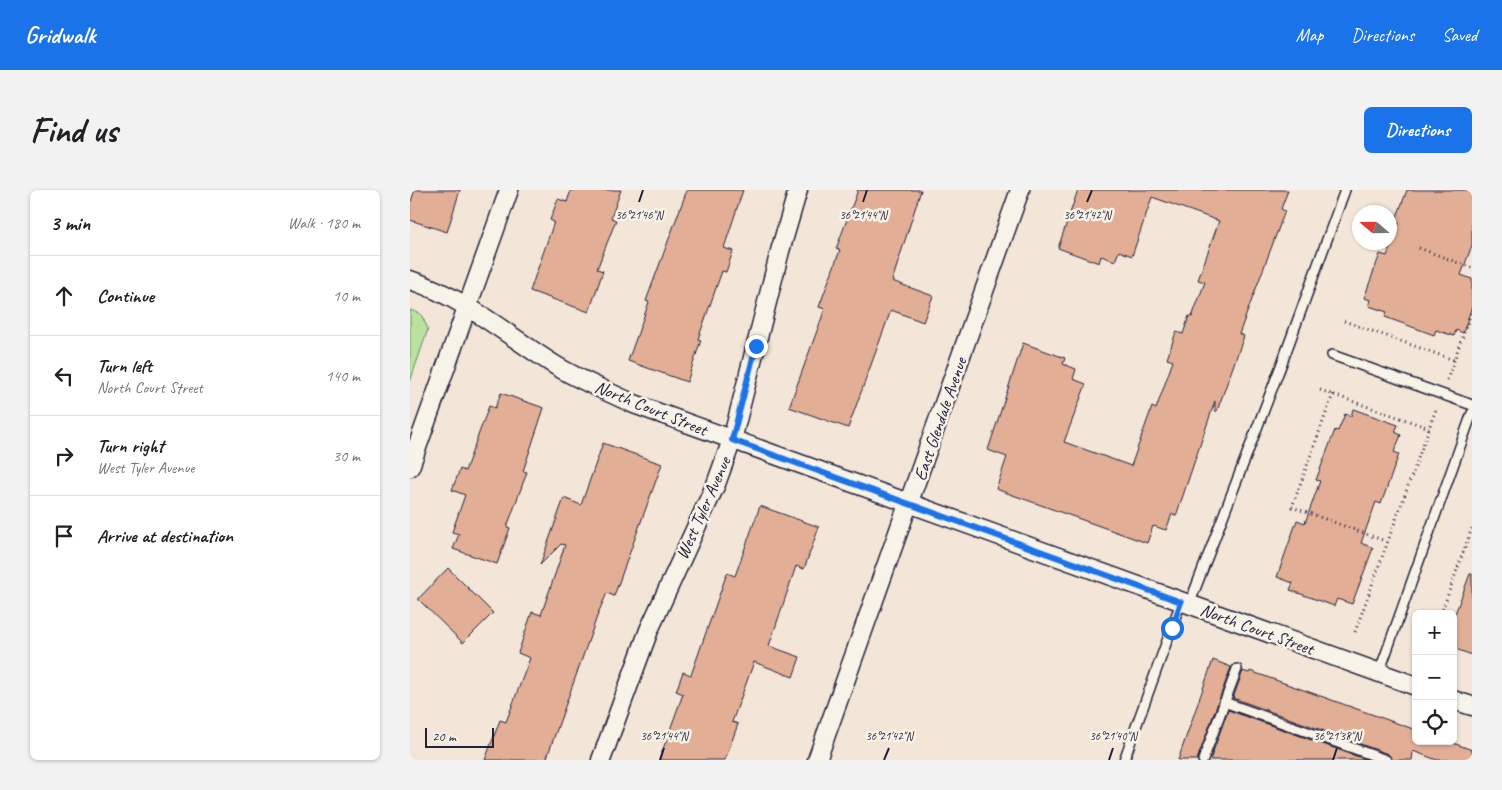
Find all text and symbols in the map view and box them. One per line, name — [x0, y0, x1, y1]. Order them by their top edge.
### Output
text: Gridwalk — [25, 20, 95, 50]
text: Map — [1296, 24, 1323, 46]
text: Directions — [1351, 24, 1414, 46]
text: Saved — [1442, 24, 1477, 46]
button: Directions — [1364, 107, 1472, 153]
text: Find us — [30, 108, 117, 153]
north arrow — [1352, 205, 1397, 250]
text: 36°21'46"N — [615, 207, 664, 223]
text: 36°21'44"N — [839, 207, 888, 223]
text: 36°21'42"N — [1063, 207, 1112, 223]
text: 3 min — [50, 210, 90, 236]
text: Walk · 180 m — [288, 213, 360, 233]
icon: ahead — [50, 282, 78, 310]
text: Continue — [97, 284, 154, 308]
text: 10 m — [333, 286, 360, 306]
route end — [745, 335, 768, 358]
text: Turn left — [97, 354, 152, 378]
street label: East Glendale Avenue — [909, 354, 972, 483]
icon: left — [50, 362, 78, 390]
text: 140 m — [326, 366, 360, 386]
street label: North Court Street — [592, 375, 712, 441]
text: North Court Street — [97, 378, 203, 398]
text: Turn right — [97, 434, 164, 458]
icon: right — [50, 442, 78, 470]
text: 30 m — [333, 446, 360, 466]
street label: West Tyler Avenue — [671, 452, 736, 563]
text: West Tyler Avenue — [97, 458, 195, 478]
icon: arrive — [50, 522, 78, 550]
text: Arrive at destination — [97, 524, 233, 548]
street label: North Court Street — [1197, 598, 1319, 660]
map controls — [1412, 610, 1457, 745]
button: + — [1412, 610, 1457, 655]
route start — [1161, 617, 1184, 640]
button: − — [1412, 655, 1457, 700]
button: locate — [1412, 700, 1457, 745]
scale bar — [425, 725, 494, 748]
text: 20 m — [432, 728, 456, 745]
text: 36°21'44"N — [640, 728, 689, 744]
text: 36°21'42"N — [865, 728, 914, 744]
text: 36°21'40"N — [1089, 728, 1138, 744]
text: 36°21'38"N — [1313, 728, 1362, 744]

